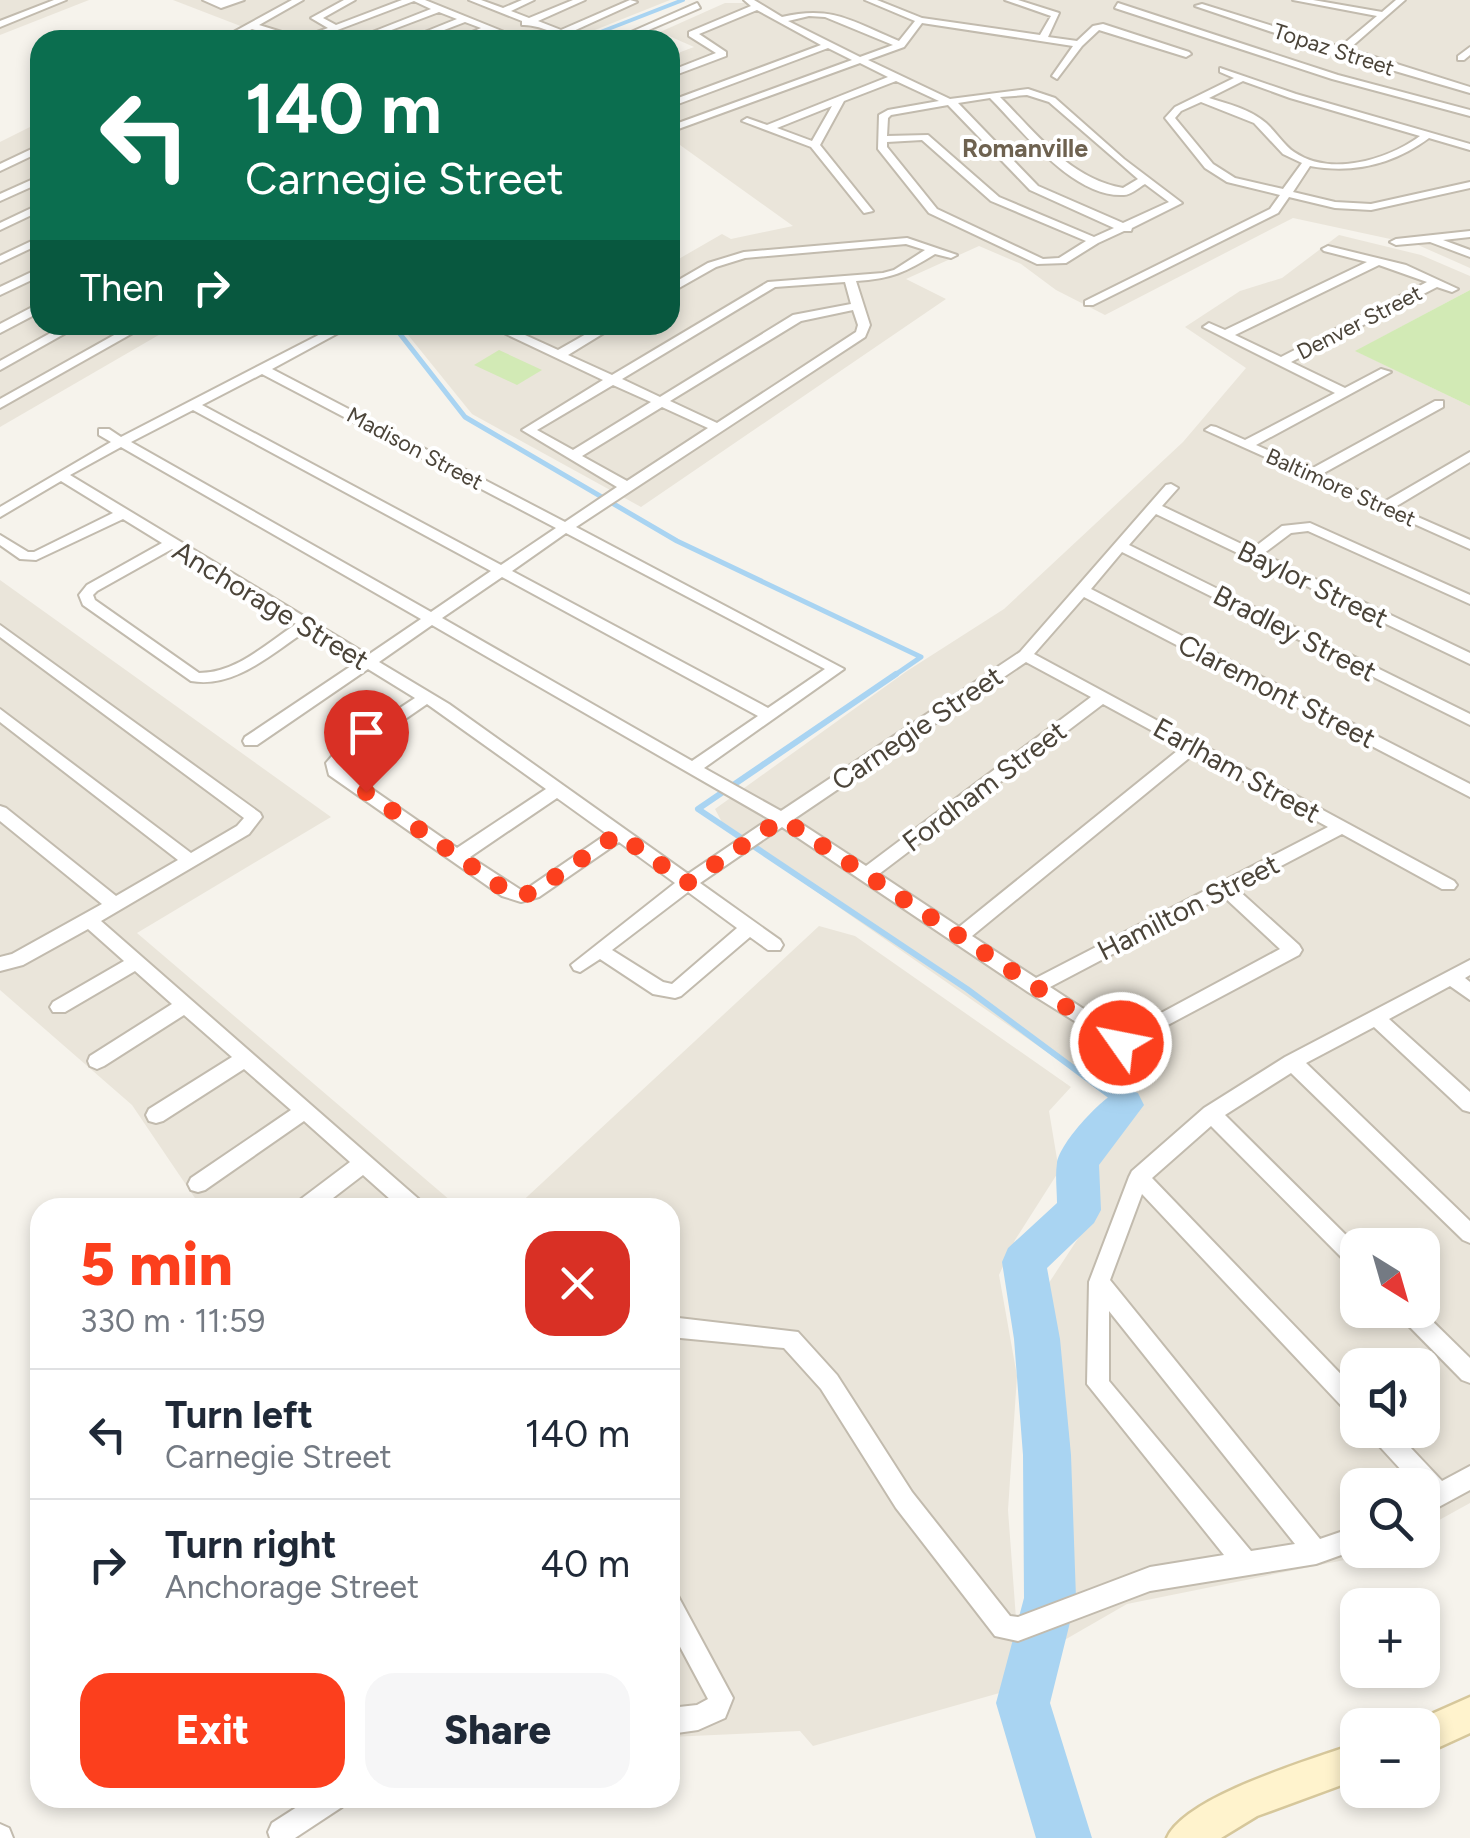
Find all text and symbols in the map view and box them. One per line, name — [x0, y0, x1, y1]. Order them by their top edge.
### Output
street label: Topaz Street — [1270, 17, 1398, 82]
text: 140 m — [245, 66, 442, 151]
icon: left — [80, 70, 210, 200]
district label: Romanville — [962, 133, 1088, 163]
text: Carnegie Street — [245, 151, 564, 205]
icon: right — [184, 260, 239, 315]
text: Then — [80, 265, 164, 311]
street label: Denver Street — [1292, 279, 1426, 366]
street label: Madison Street — [342, 401, 487, 496]
street label: Baltimore Street — [1262, 442, 1420, 533]
street label: Anchorage Street — [167, 533, 375, 677]
street label: Baylor Street — [1232, 533, 1394, 635]
street label: Bradley Street — [1208, 577, 1382, 689]
street label: Claremont Street — [1173, 627, 1381, 755]
street label: Carnegie Street — [825, 658, 1009, 798]
pin — [324, 690, 409, 793]
icon: arrive — [339, 705, 394, 760]
street label: Earlham Street — [1148, 710, 1326, 830]
street label: Fordham Street — [895, 713, 1073, 859]
street label: Hamilton Street — [1091, 847, 1285, 967]
position arrow — [1069, 991, 1173, 1095]
text: 5 min — [80, 1228, 233, 1300]
north arrow — [1340, 1228, 1440, 1328]
map controls — [1340, 1228, 1440, 1808]
button: close — [525, 1231, 630, 1336]
text: 330 m · 11:59 — [80, 1302, 265, 1340]
button: sound — [1340, 1348, 1440, 1448]
text: Turn left — [165, 1392, 313, 1438]
icon: left — [80, 1407, 135, 1462]
text: 140 m — [525, 1411, 630, 1457]
text: Carnegie Street — [165, 1438, 392, 1476]
button: search — [1340, 1468, 1440, 1568]
text: Turn right — [165, 1522, 337, 1568]
icon: right — [80, 1537, 135, 1592]
text: 40 m — [540, 1541, 630, 1587]
text: Anchorage Street — [165, 1568, 419, 1606]
button: + — [1340, 1588, 1440, 1688]
button: Exit — [80, 1673, 345, 1788]
button: Share — [365, 1673, 630, 1788]
button: − — [1340, 1708, 1440, 1808]

